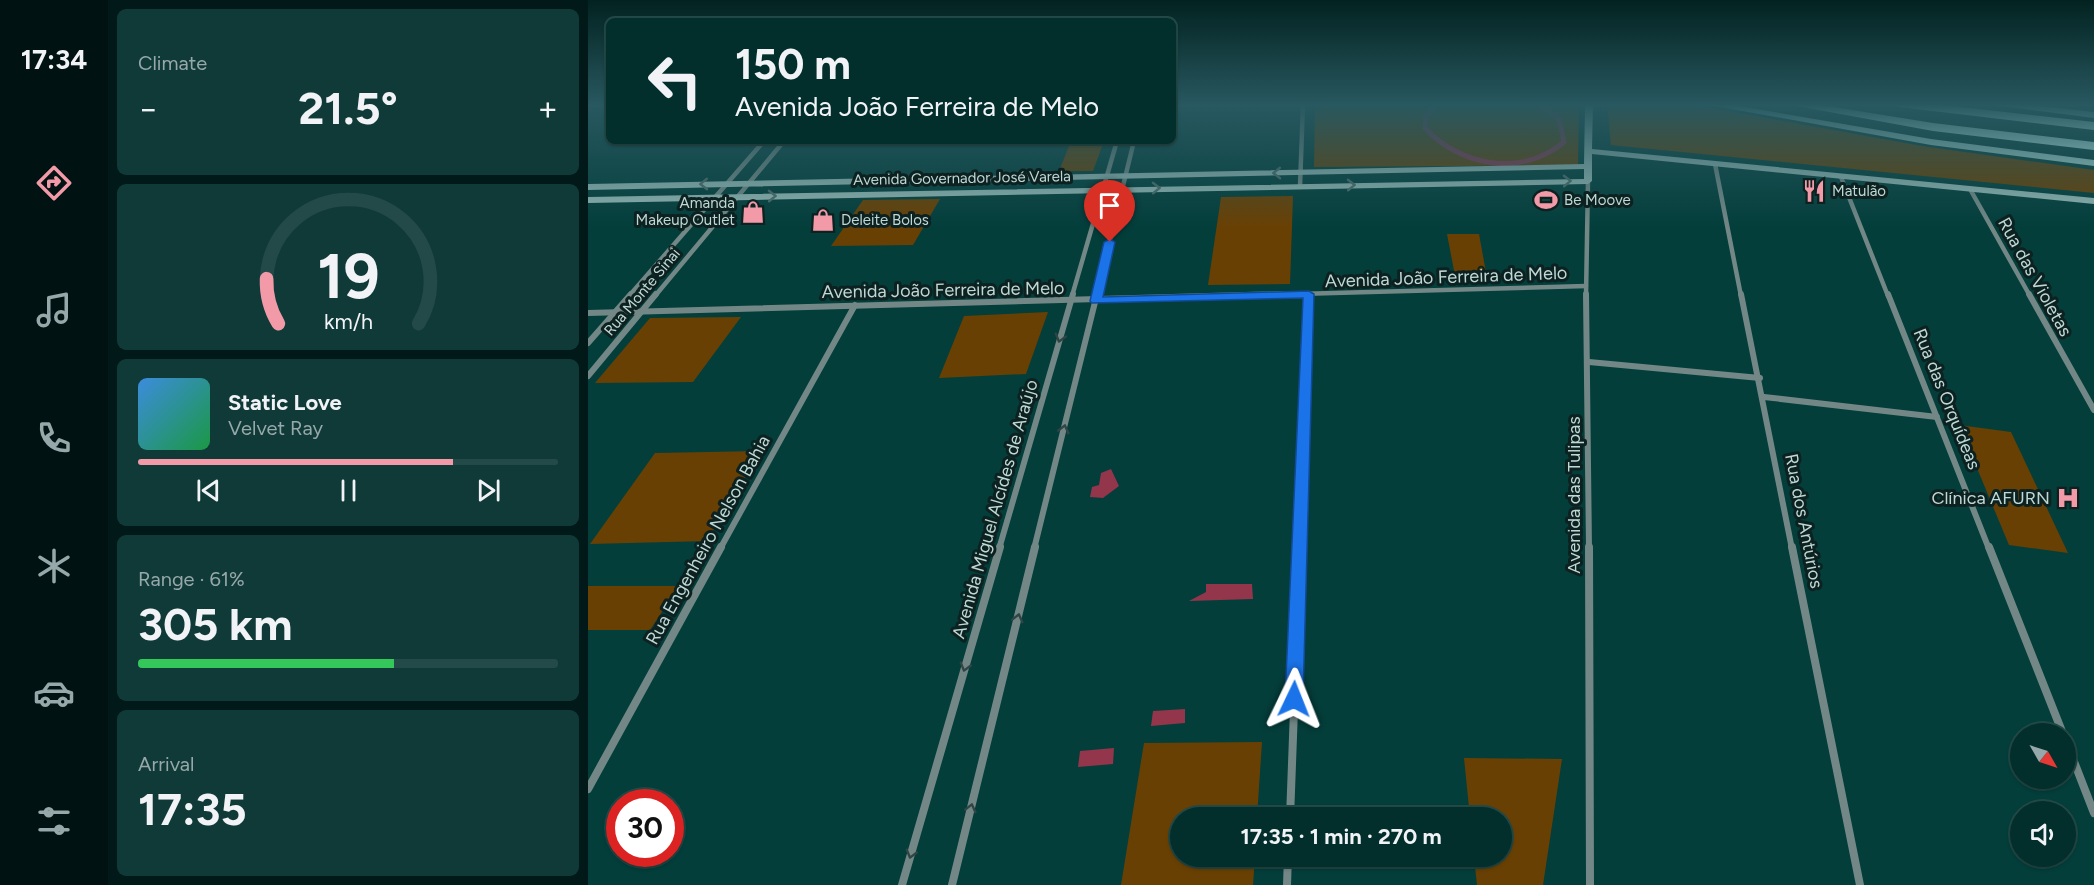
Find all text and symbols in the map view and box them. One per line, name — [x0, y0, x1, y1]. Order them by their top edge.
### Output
text: 150 m — [735, 39, 851, 90]
icon: left — [636, 42, 714, 120]
text: 17:34 — [21, 43, 87, 76]
text: Climate — [138, 51, 207, 75]
text: 21.5° — [298, 81, 398, 135]
text: − — [138, 89, 159, 128]
text: + — [537, 89, 558, 128]
text: Avenida João Ferreira de Melo — [735, 90, 1099, 123]
icon: directions — [33, 162, 75, 204]
one-way arrow — [1273, 166, 1282, 179]
street label: Avenida Governador José Varela — [853, 167, 1071, 189]
one-way arrow — [1563, 175, 1572, 187]
one-way arrow — [700, 178, 709, 190]
restaurant icon: Matulão — [1801, 178, 1827, 204]
one-way arrow — [1347, 179, 1356, 191]
pin — [1084, 180, 1135, 242]
one-way arrow — [1152, 182, 1161, 194]
place label: Matulão — [1832, 182, 1886, 200]
sports icon: Be Moove — [1533, 187, 1559, 213]
one-way arrow — [768, 189, 777, 202]
icon: arrive — [1093, 189, 1126, 222]
place label: Be Moove — [1564, 191, 1631, 209]
place label: Amanda Makeup Outlet — [636, 194, 735, 229]
shop icon: Amanda Makeup Outlet — [740, 199, 766, 225]
shop icon: Deleite Bolos — [810, 207, 836, 233]
place label: Deleite Bolos — [841, 211, 929, 229]
street label: Rua das Violetas — [1993, 214, 2077, 340]
text: 19 — [317, 239, 379, 314]
street label: Rua Monte Sinai — [600, 245, 684, 339]
street label: Avenida João Ferreira de Melo — [1324, 262, 1568, 292]
street label: Avenida João Ferreira de Melo — [821, 277, 1065, 303]
icon: music — [33, 289, 75, 331]
text: km/h — [324, 310, 372, 335]
street label: Rua das Orquídeas — [1909, 325, 1985, 473]
one-way arrow — [1055, 332, 1067, 343]
street label: Avenida Miguel Alcídes de Araújo — [947, 377, 1043, 641]
text: Static Love — [228, 389, 342, 416]
text: Velvet Ray — [228, 416, 323, 440]
street label: Avenida das Tulipas — [1563, 416, 1585, 574]
icon: phone — [33, 417, 75, 459]
one-way arrow — [1057, 424, 1070, 434]
street label: Rua Engenheiro Nelson Bahia — [641, 432, 775, 648]
street label: Rua dos Antúrios — [1780, 452, 1828, 590]
icon: previous — [192, 474, 225, 507]
icon: pause — [332, 474, 365, 507]
icon: next — [472, 474, 505, 507]
hospital icon: Clínica AFURN — [2055, 485, 2081, 511]
place label: Clínica AFURN — [1931, 487, 2050, 509]
icon: climate — [33, 545, 75, 587]
text: Range · 61% — [138, 567, 245, 591]
text: 305 km — [138, 597, 293, 651]
one-way arrow — [1010, 614, 1023, 624]
one-way arrow — [960, 661, 972, 672]
position arrow — [1262, 667, 1326, 731]
icon: car — [33, 672, 75, 714]
north arrow — [2010, 723, 2076, 789]
map controls — [2010, 723, 2076, 867]
text: Arrival — [138, 752, 194, 776]
text: 17:35 — [138, 782, 247, 836]
speed limit sign: 30 — [606, 789, 684, 867]
icon: filters — [33, 800, 75, 842]
button: sound — [2010, 801, 2076, 867]
one-way arrow — [964, 803, 977, 813]
text: 17:35 · 1 min · 270 m — [1240, 823, 1442, 850]
one-way arrow — [906, 848, 918, 859]

